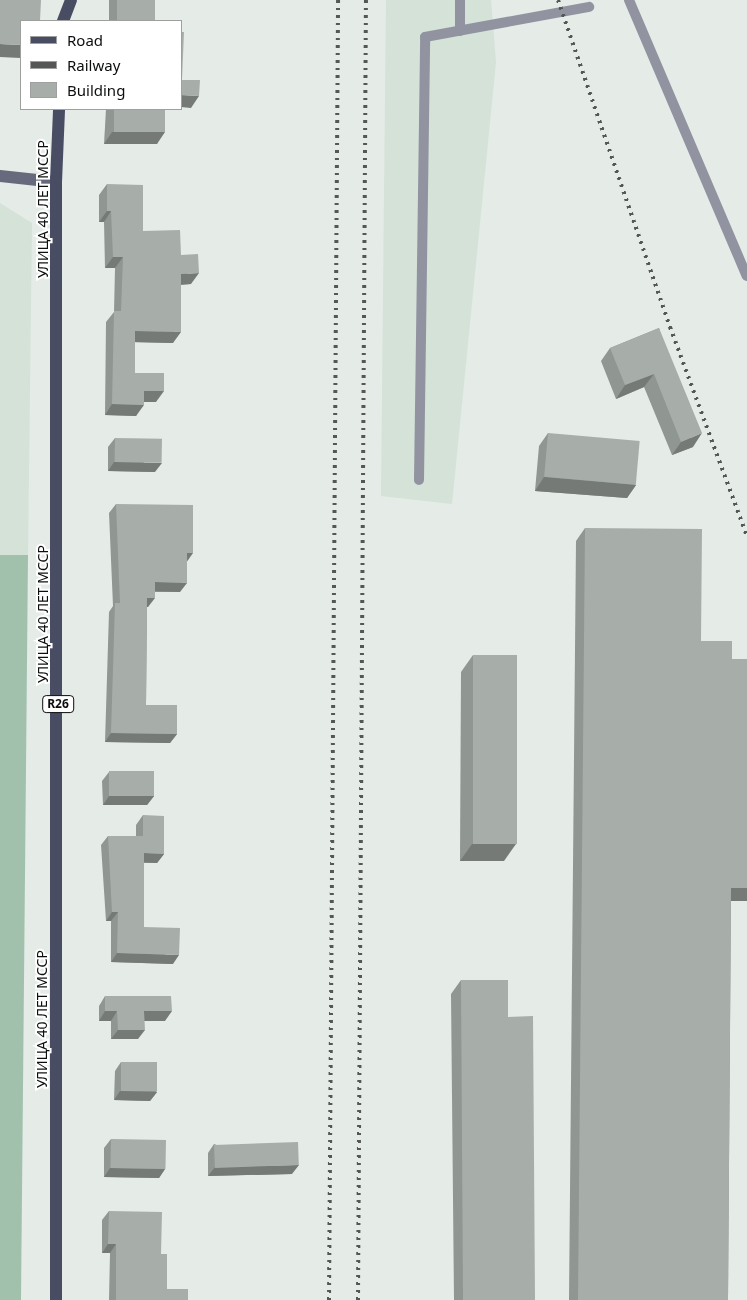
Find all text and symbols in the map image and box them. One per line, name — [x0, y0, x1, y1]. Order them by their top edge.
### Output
legend — [20, 20, 182, 110]
text: Road — [67, 30, 103, 50]
text: Railway — [67, 55, 120, 75]
text: Building — [67, 80, 125, 100]
street label: УЛИЦА 40 ЛЕТ МССР — [35, 140, 51, 278]
street label: УЛИЦА 40 ЛЕТ МССР — [35, 545, 51, 683]
road number: R26 — [42, 694, 74, 714]
street label: УЛИЦА 40 ЛЕТ МССР — [34, 950, 50, 1088]

